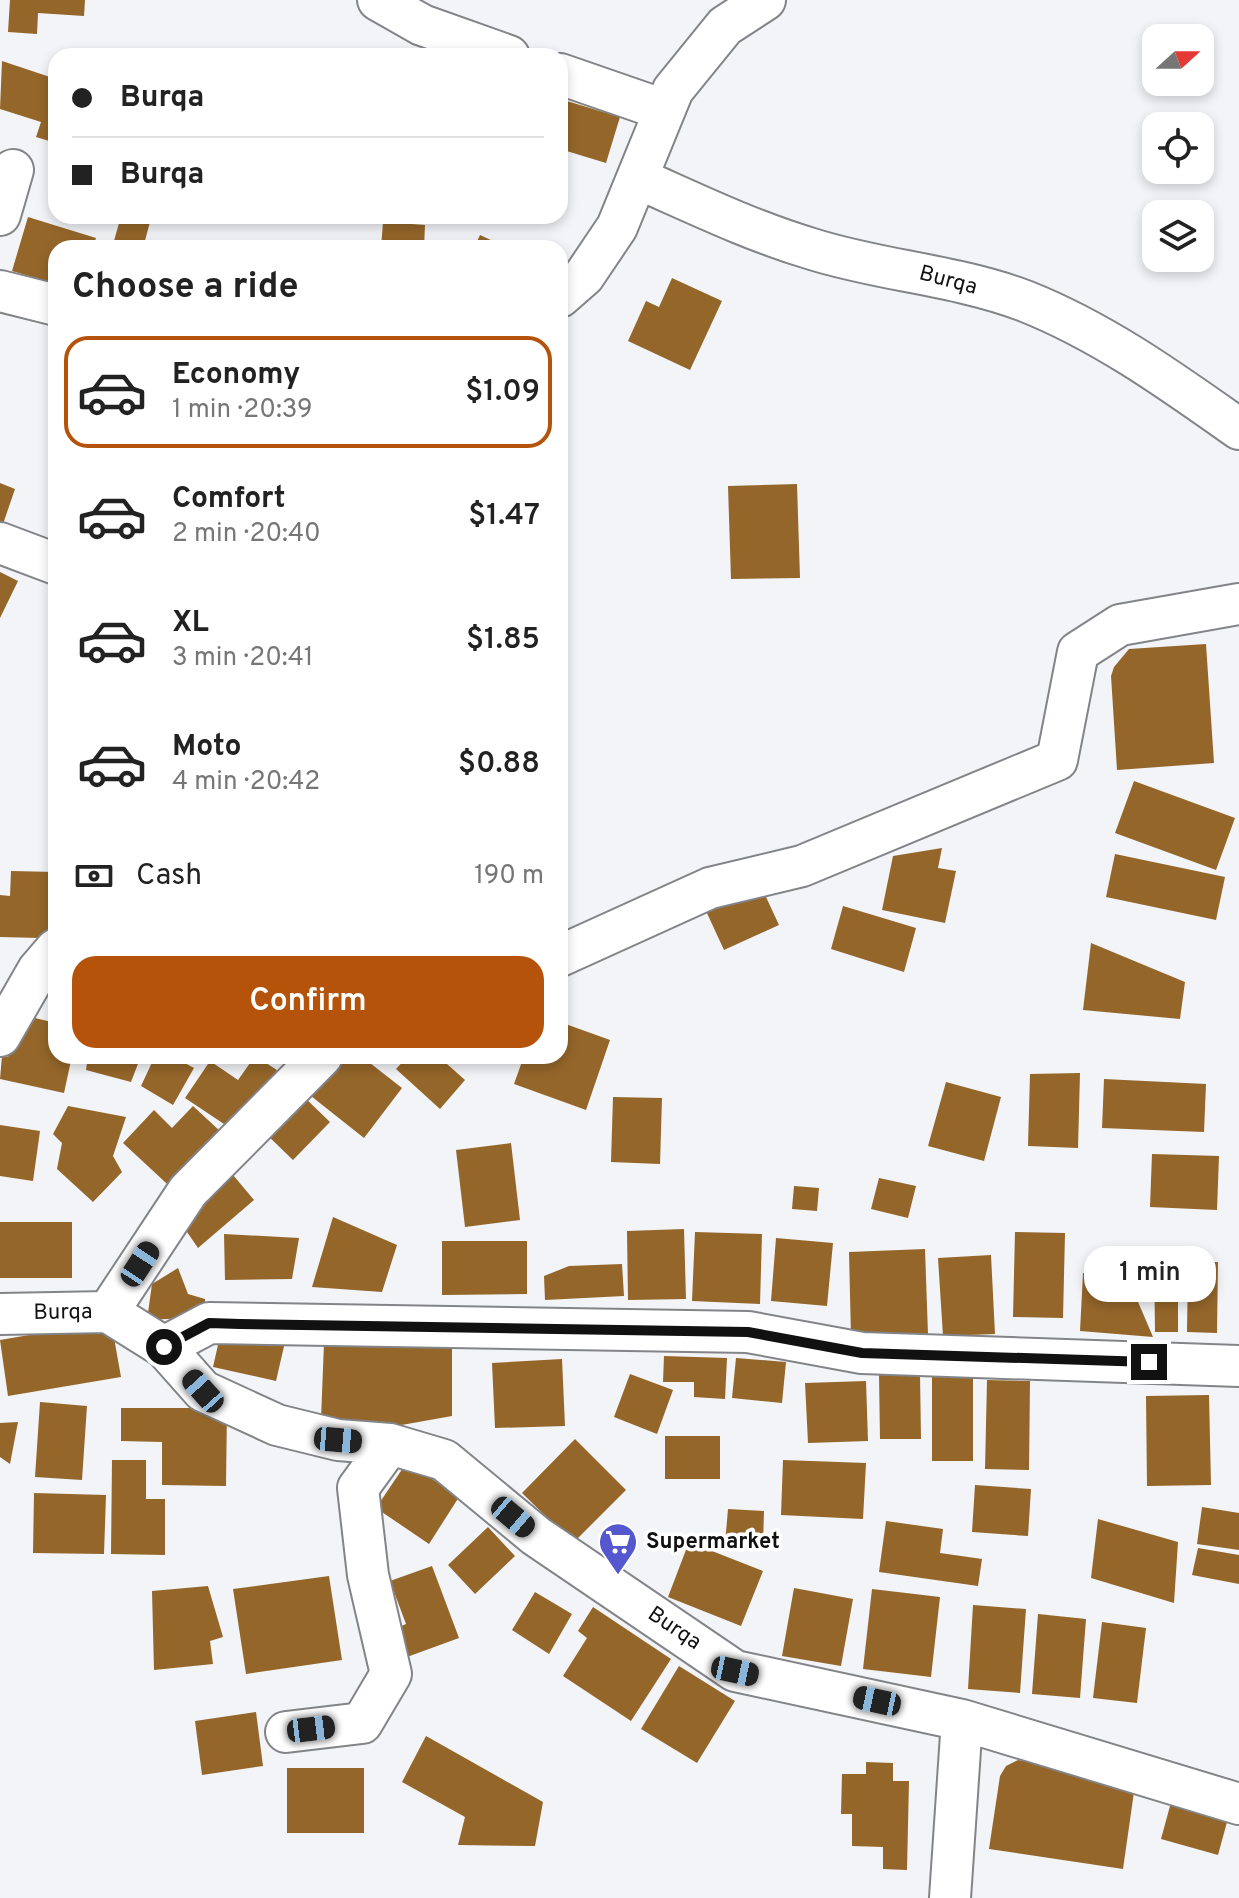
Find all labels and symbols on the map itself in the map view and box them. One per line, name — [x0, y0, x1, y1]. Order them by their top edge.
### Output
north arrow — [1142, 24, 1214, 96]
street label: Burqa — [916, 260, 980, 302]
car — [117, 1237, 163, 1291]
callout: 1 min — [1083, 1246, 1215, 1302]
street label: Burqa — [33, 1299, 93, 1327]
route start — [146, 1329, 182, 1365]
route end — [1131, 1344, 1167, 1380]
car — [178, 1365, 228, 1417]
car — [313, 1426, 363, 1454]
car — [487, 1492, 539, 1542]
supermarket icon: Supermarket — [597, 1521, 639, 1576]
place label: Supermarket — [646, 1529, 780, 1556]
street label: Burqa — [642, 1601, 706, 1657]
car — [709, 1654, 761, 1688]
car — [851, 1684, 903, 1718]
car — [286, 1714, 336, 1744]

